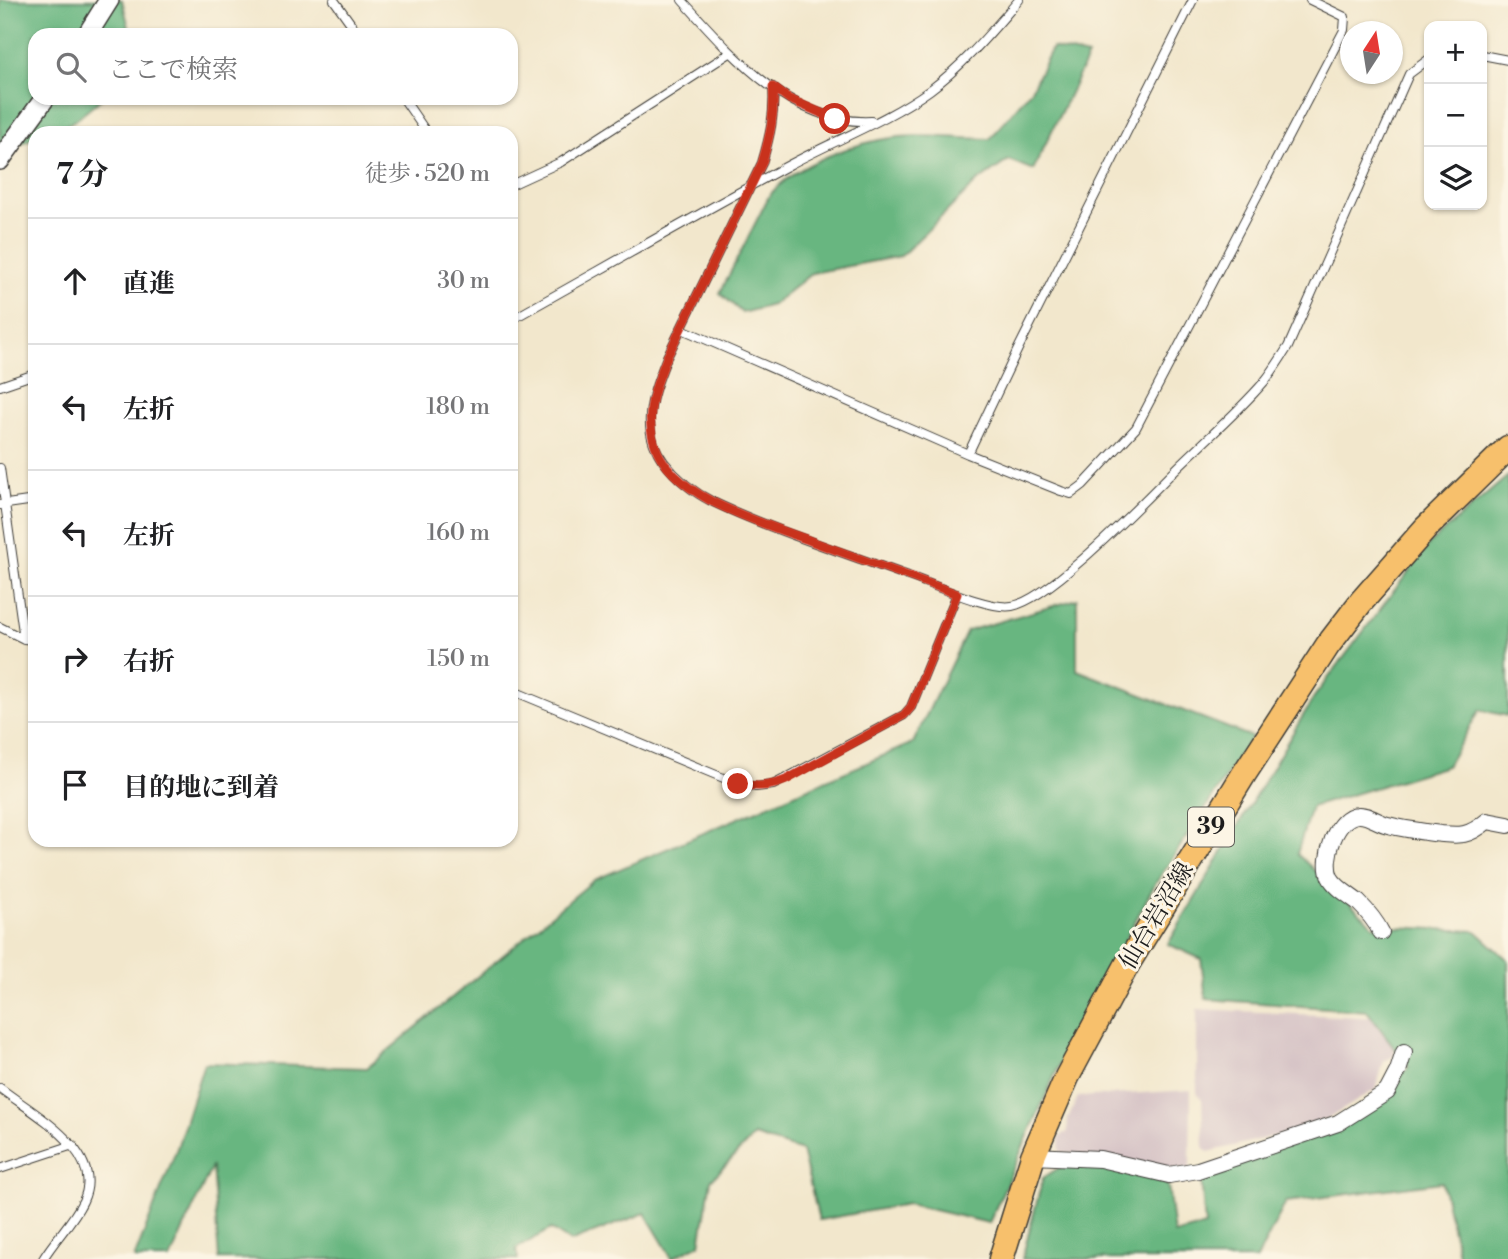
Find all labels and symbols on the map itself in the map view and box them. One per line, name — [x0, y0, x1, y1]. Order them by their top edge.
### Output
north arrow — [1340, 21, 1403, 84]
route start — [819, 103, 850, 134]
route end — [722, 768, 753, 799]
road number: 39 — [1188, 807, 1234, 846]
street label: 仙台岩沼線 — [1113, 857, 1201, 975]

